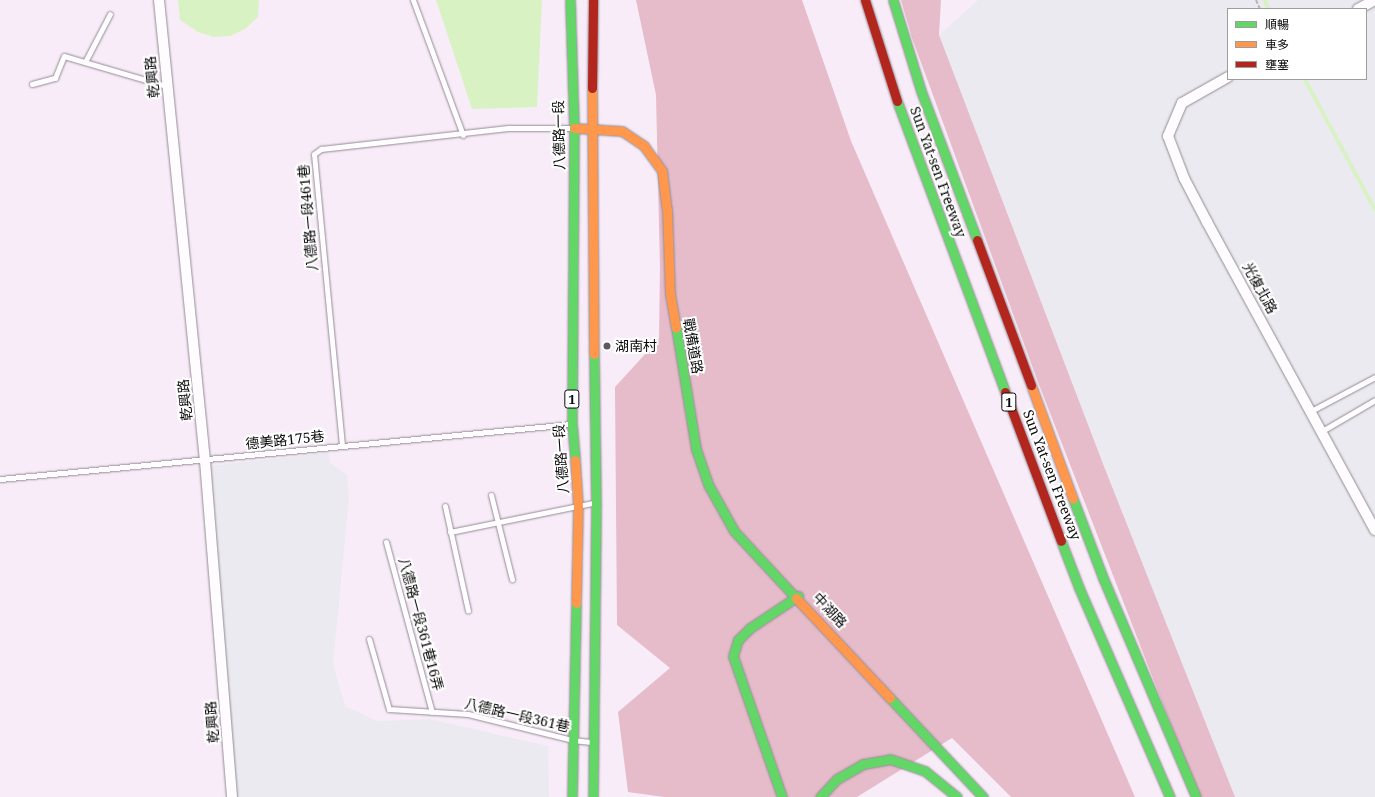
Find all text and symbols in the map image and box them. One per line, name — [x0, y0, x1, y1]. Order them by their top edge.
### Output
legend — [1227, 8, 1367, 80]
text: 順暢 — [1265, 16, 1289, 33]
text: 車多 — [1265, 36, 1289, 53]
street label: 乾興路 — [141, 55, 163, 99]
text: 壅塞 — [1265, 56, 1289, 73]
street label: 八德路一段 — [550, 100, 568, 170]
street label: Sun Yat-sen Freeway — [906, 104, 970, 240]
street label: 八德路一段461巷 — [295, 164, 321, 272]
street label: 光復北路 — [1239, 259, 1281, 317]
street label: 戰備道路 — [680, 317, 706, 375]
place label: 湖南村 — [615, 338, 657, 354]
marker: 湖南村 — [602, 341, 612, 351]
street label: 乾興路 — [174, 378, 196, 422]
road number: 1 — [564, 388, 580, 410]
road number: 1 — [1001, 391, 1017, 413]
street label: Sun Yat-sen Freeway — [1019, 408, 1085, 542]
street label: 八德路一段 — [550, 423, 572, 495]
street label: 德美路175巷 — [245, 427, 325, 453]
street label: 八德路一段361巷16弄 — [395, 556, 447, 692]
street label: 中湖路 — [810, 589, 850, 631]
street label: 八德路一段361巷 — [463, 695, 571, 735]
street label: 乾興路 — [202, 700, 222, 744]

